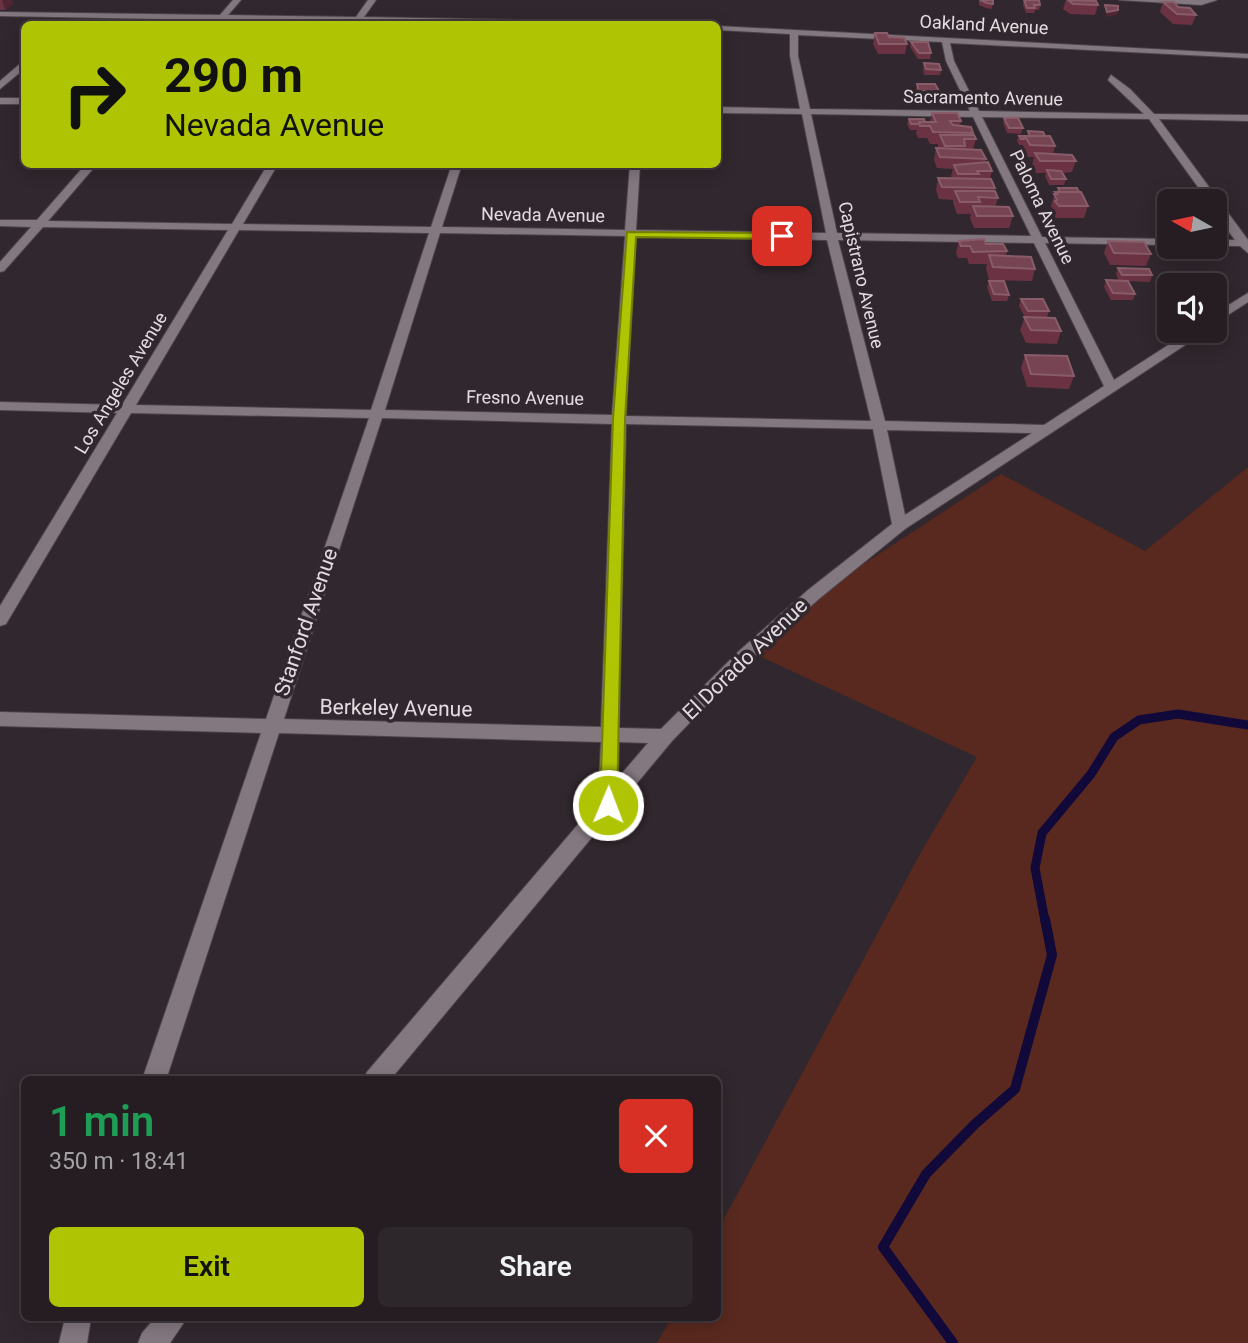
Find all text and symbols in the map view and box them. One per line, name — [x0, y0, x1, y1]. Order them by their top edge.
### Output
street label: Oakland Avenue — [919, 11, 1049, 38]
text: 290 m — [164, 47, 303, 104]
icon: right — [49, 49, 140, 140]
street label: Sacramento Avenue — [903, 86, 1063, 109]
text: Nevada Avenue — [164, 106, 384, 144]
street label: Paloma Avenue — [1006, 146, 1079, 267]
north arrow — [1157, 189, 1227, 259]
map controls — [1157, 189, 1227, 343]
street label: Capistrano Avenue — [834, 199, 889, 350]
street label: Nevada Avenue — [481, 203, 605, 226]
pin — [752, 206, 812, 266]
icon: arrive — [763, 217, 801, 255]
button: sound — [1157, 273, 1227, 343]
street label: Los Angeles Avenue — [70, 308, 171, 457]
street label: Fresno Avenue — [466, 386, 584, 409]
street label: Stanford Avenue — [270, 545, 342, 699]
street label: El Dorado Avenue — [678, 593, 812, 725]
street label: Berkeley Avenue — [319, 695, 473, 721]
position arrow — [571, 768, 645, 842]
text: 1 min — [49, 1097, 154, 1146]
button: close — [619, 1099, 693, 1173]
text: 350 m · 18:41 — [49, 1148, 188, 1175]
button: Exit — [49, 1227, 364, 1307]
button: Share — [378, 1227, 693, 1307]

